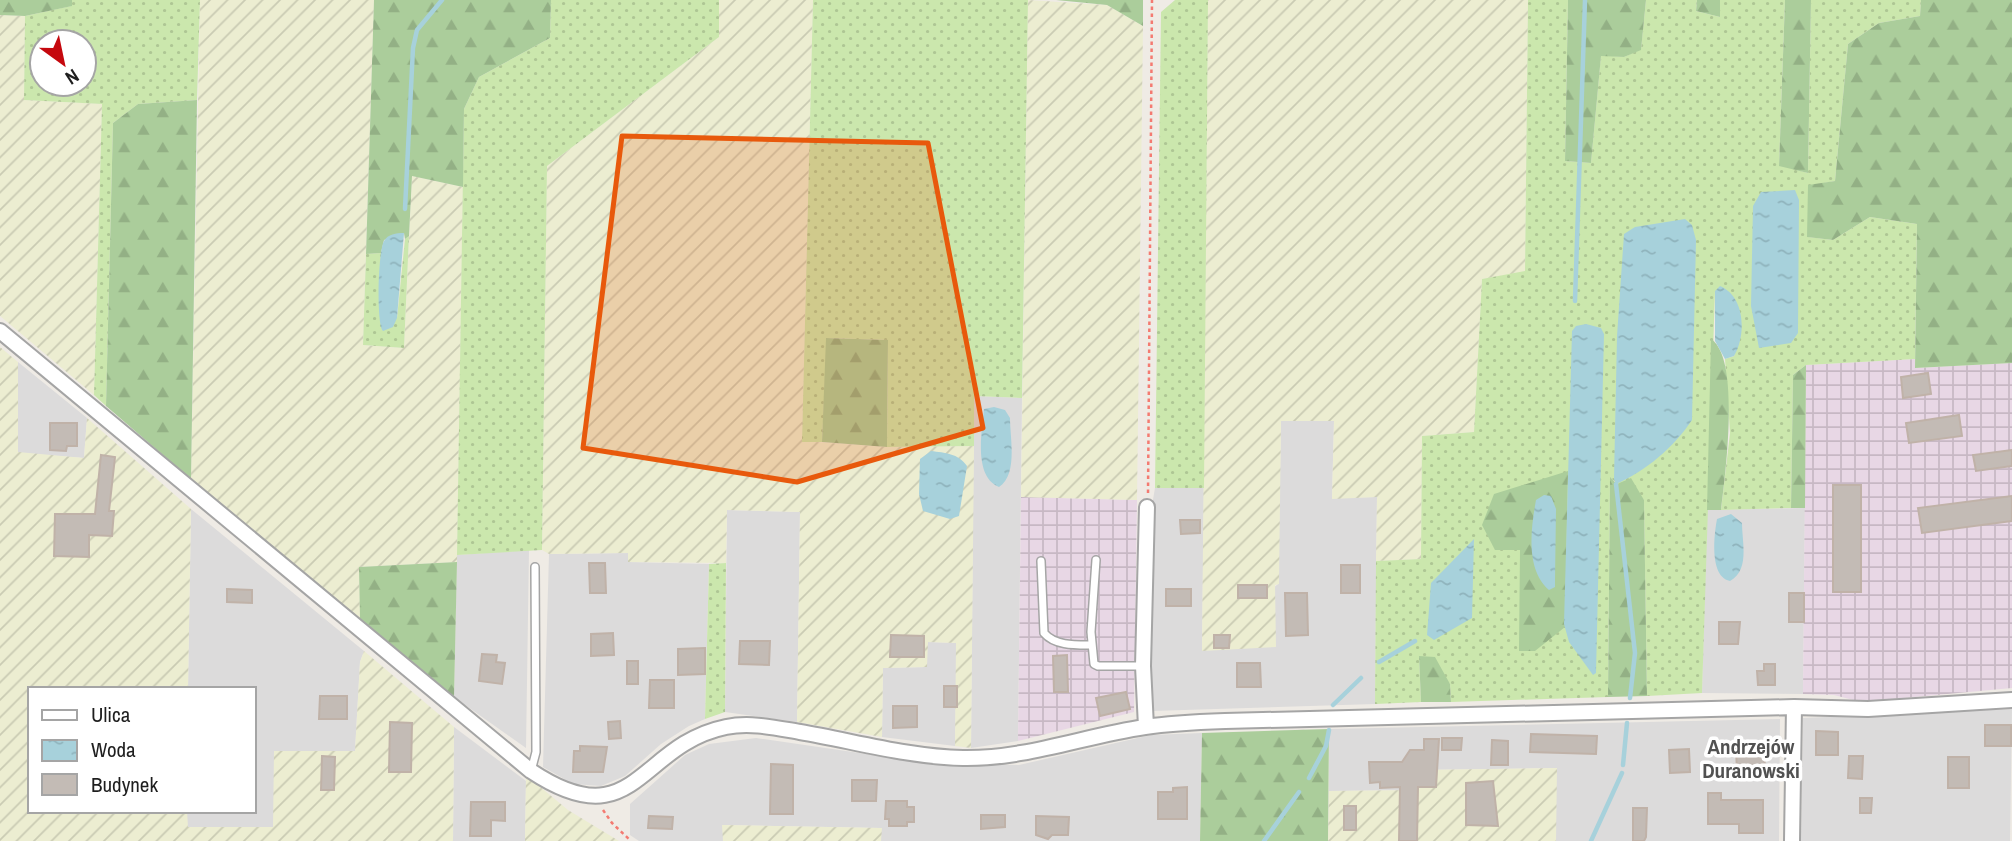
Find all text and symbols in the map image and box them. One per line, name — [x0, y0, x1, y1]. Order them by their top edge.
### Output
north arrow — [28, 28, 98, 98]
text: N — [60, 63, 84, 91]
legend — [28, 687, 256, 813]
text: Ulica — [91, 700, 131, 729]
district label: Andrzejów Duranowski — [1702, 732, 1800, 785]
text: Woda — [91, 735, 136, 764]
text: Budynek — [91, 770, 158, 799]

